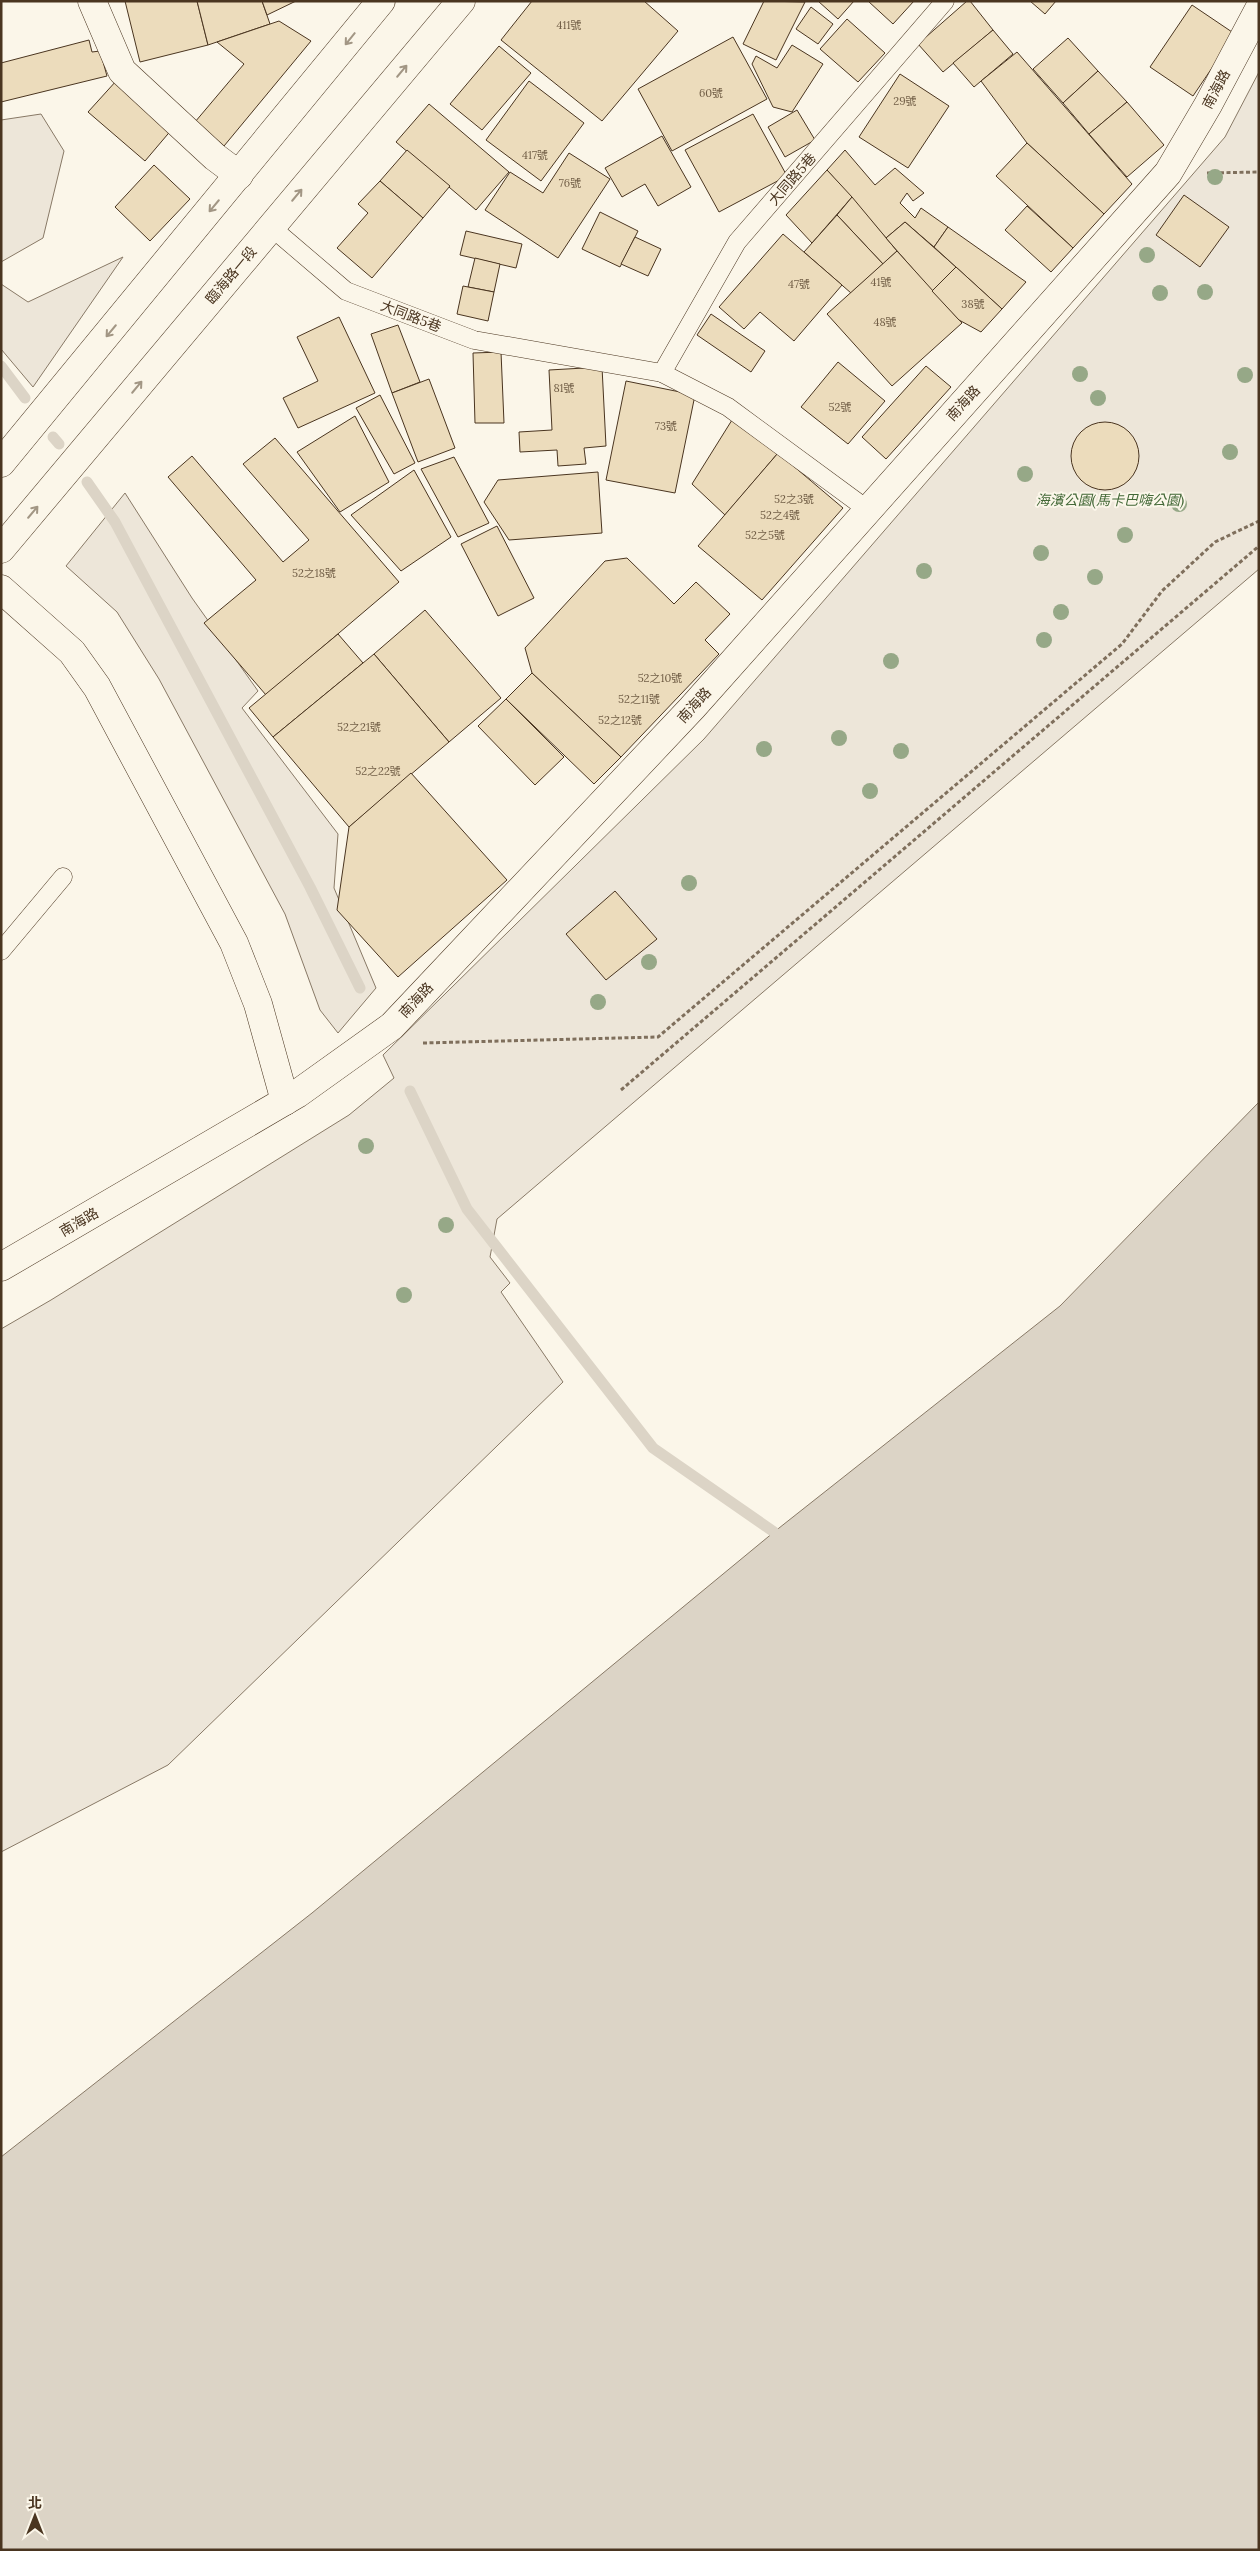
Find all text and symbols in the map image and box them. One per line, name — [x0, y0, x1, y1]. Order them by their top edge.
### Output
house number: 411號 — [557, 18, 581, 32]
one-way arrow — [345, 33, 356, 46]
one-way arrow — [396, 65, 407, 78]
street label: 南海路 — [1198, 66, 1234, 112]
house number: 60號 — [699, 86, 723, 100]
house number: 29號 — [893, 94, 917, 108]
house number: 417號 — [522, 148, 548, 162]
street label: 大同路5巷 — [764, 149, 820, 209]
house number: 76號 — [559, 176, 581, 190]
one-way arrow — [292, 189, 303, 202]
one-way arrow — [209, 199, 220, 212]
street label: 臨海路一段 — [202, 242, 260, 308]
house number: 41號 — [871, 275, 891, 289]
house number: 47號 — [788, 277, 810, 291]
street label: 大同路5巷 — [378, 296, 444, 336]
house number: 38號 — [961, 297, 985, 311]
house number: 48號 — [873, 315, 897, 329]
one-way arrow — [105, 324, 116, 337]
one-way arrow — [131, 381, 142, 394]
house number: 81號 — [553, 381, 575, 395]
street label: 南海路 — [942, 381, 984, 425]
house number: 52號 — [829, 400, 851, 414]
house number: 73號 — [655, 419, 677, 433]
park label: 海濱公園(馬卡巴嗨公園) — [1036, 491, 1184, 509]
house number: 52之3號 — [774, 492, 814, 506]
one-way arrow — [27, 505, 38, 518]
house number: 52之4號 — [760, 508, 800, 522]
house number: 52之5號 — [745, 528, 785, 542]
house number: 52之18號 — [292, 566, 336, 580]
house number: 52之10號 — [638, 671, 682, 685]
street label: 南海路 — [673, 683, 715, 727]
house number: 52之11號 — [618, 692, 660, 706]
house number: 52之12號 — [598, 713, 642, 727]
house number: 52之21號 — [337, 720, 381, 734]
house number: 52之22號 — [355, 764, 401, 778]
street label: 南海路 — [395, 979, 437, 1021]
street label: 南海路 — [56, 1204, 102, 1240]
north arrow — [10, 2491, 60, 2541]
text: 北 — [28, 2494, 42, 2512]

